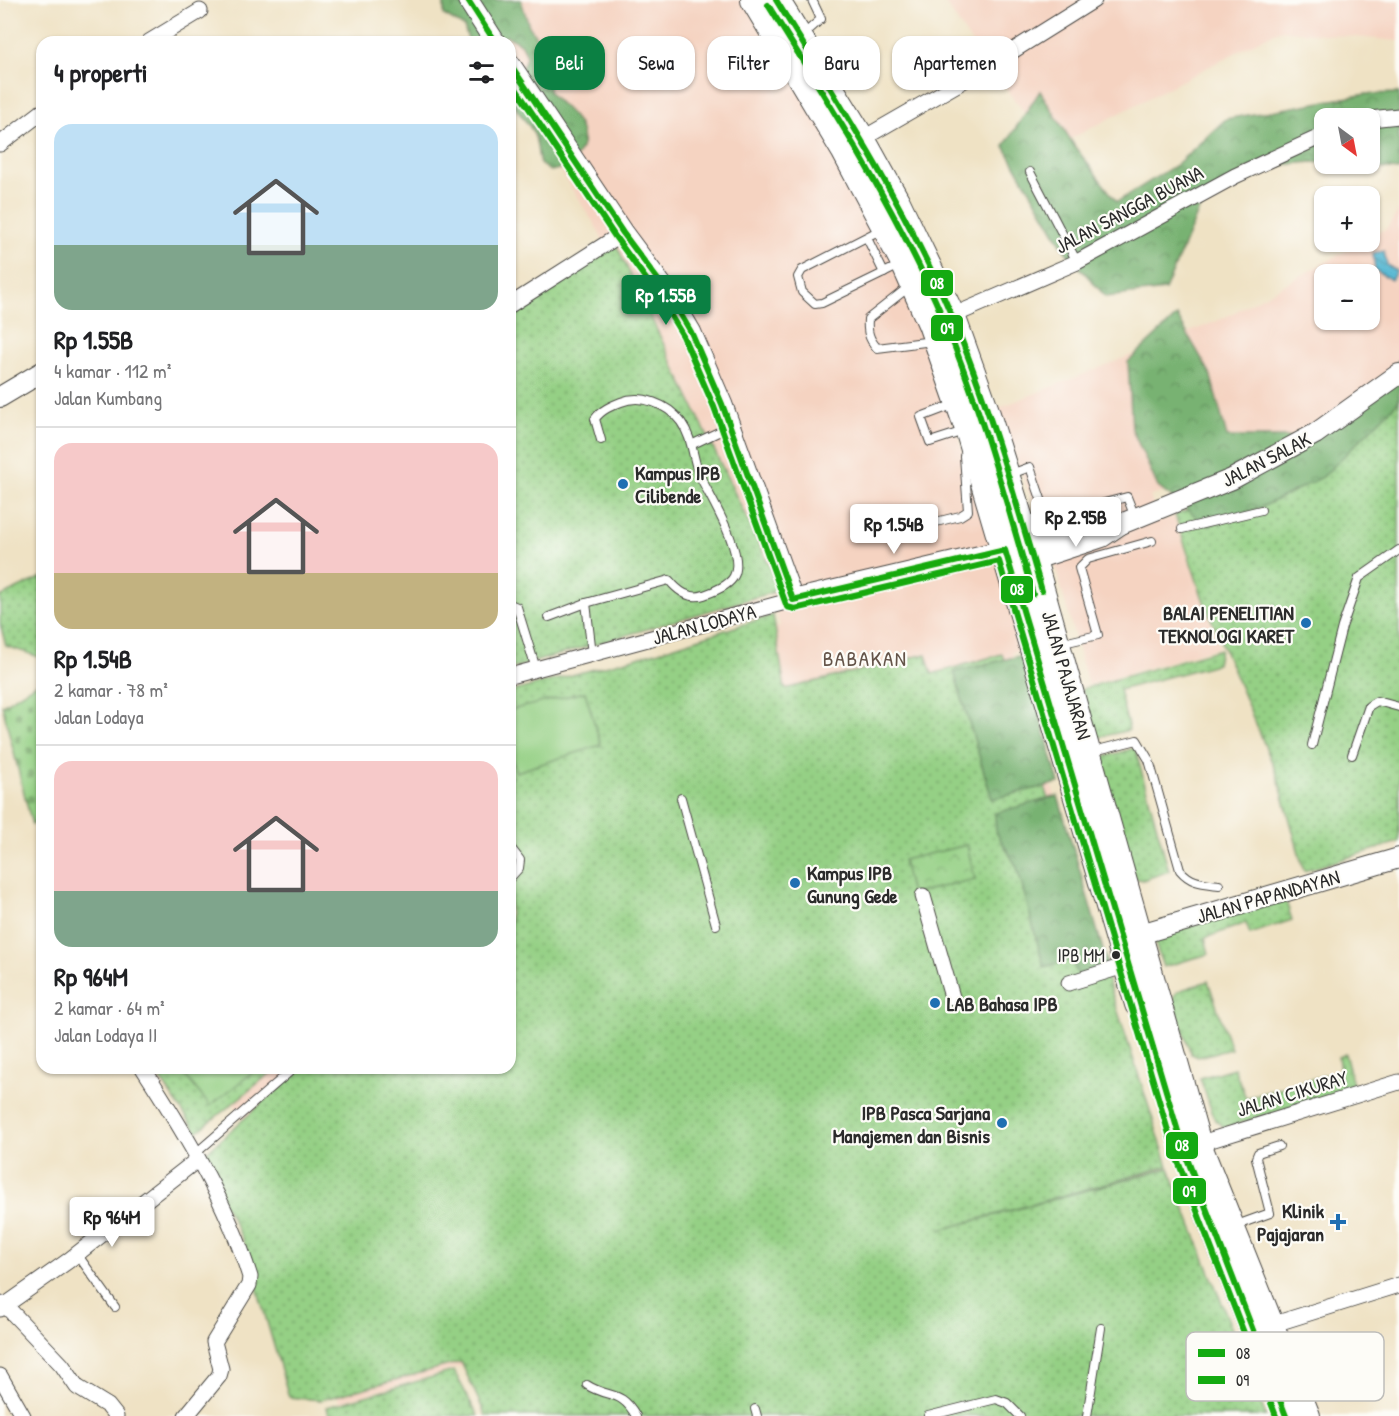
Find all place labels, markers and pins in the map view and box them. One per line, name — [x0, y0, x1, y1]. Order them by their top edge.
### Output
pin: Rp 1.55B — [604, 275, 728, 326]
place label: Kampus IPB Cilibende — [635, 459, 720, 509]
marker: Kampus IPB Cilibende — [616, 477, 630, 491]
pin: Rp 2.95B — [1014, 497, 1138, 548]
pin: Rp 1.54B — [832, 504, 956, 555]
place label: BALAI PENELITIAN TEKNOLOGI KARET — [1158, 599, 1295, 649]
marker: BALAI PENELITIAN TEKNOLOGI KARET — [1299, 616, 1313, 630]
place label: Kampus IPB Gunung Gede — [807, 859, 898, 910]
marker: Kampus IPB Gunung Gede — [788, 876, 802, 890]
place label: IPB MM — [1057, 943, 1105, 968]
marker: IPB MM — [1110, 949, 1122, 961]
place label: LAB Bahasa IPB — [947, 990, 1058, 1017]
marker: LAB Bahasa IPB — [928, 996, 942, 1010]
place label: IPB Pasca Sarjana Manajemen dan Bisnis — [833, 1099, 990, 1149]
marker: IPB Pasca Sarjana Manajemen dan Bisnis — [995, 1116, 1009, 1130]
pin: Rp 964M — [57, 1197, 167, 1248]
place label: Klinik Pajajaran — [1257, 1197, 1325, 1247]
marker: Klinik Pajajaran — [1329, 1213, 1347, 1231]

